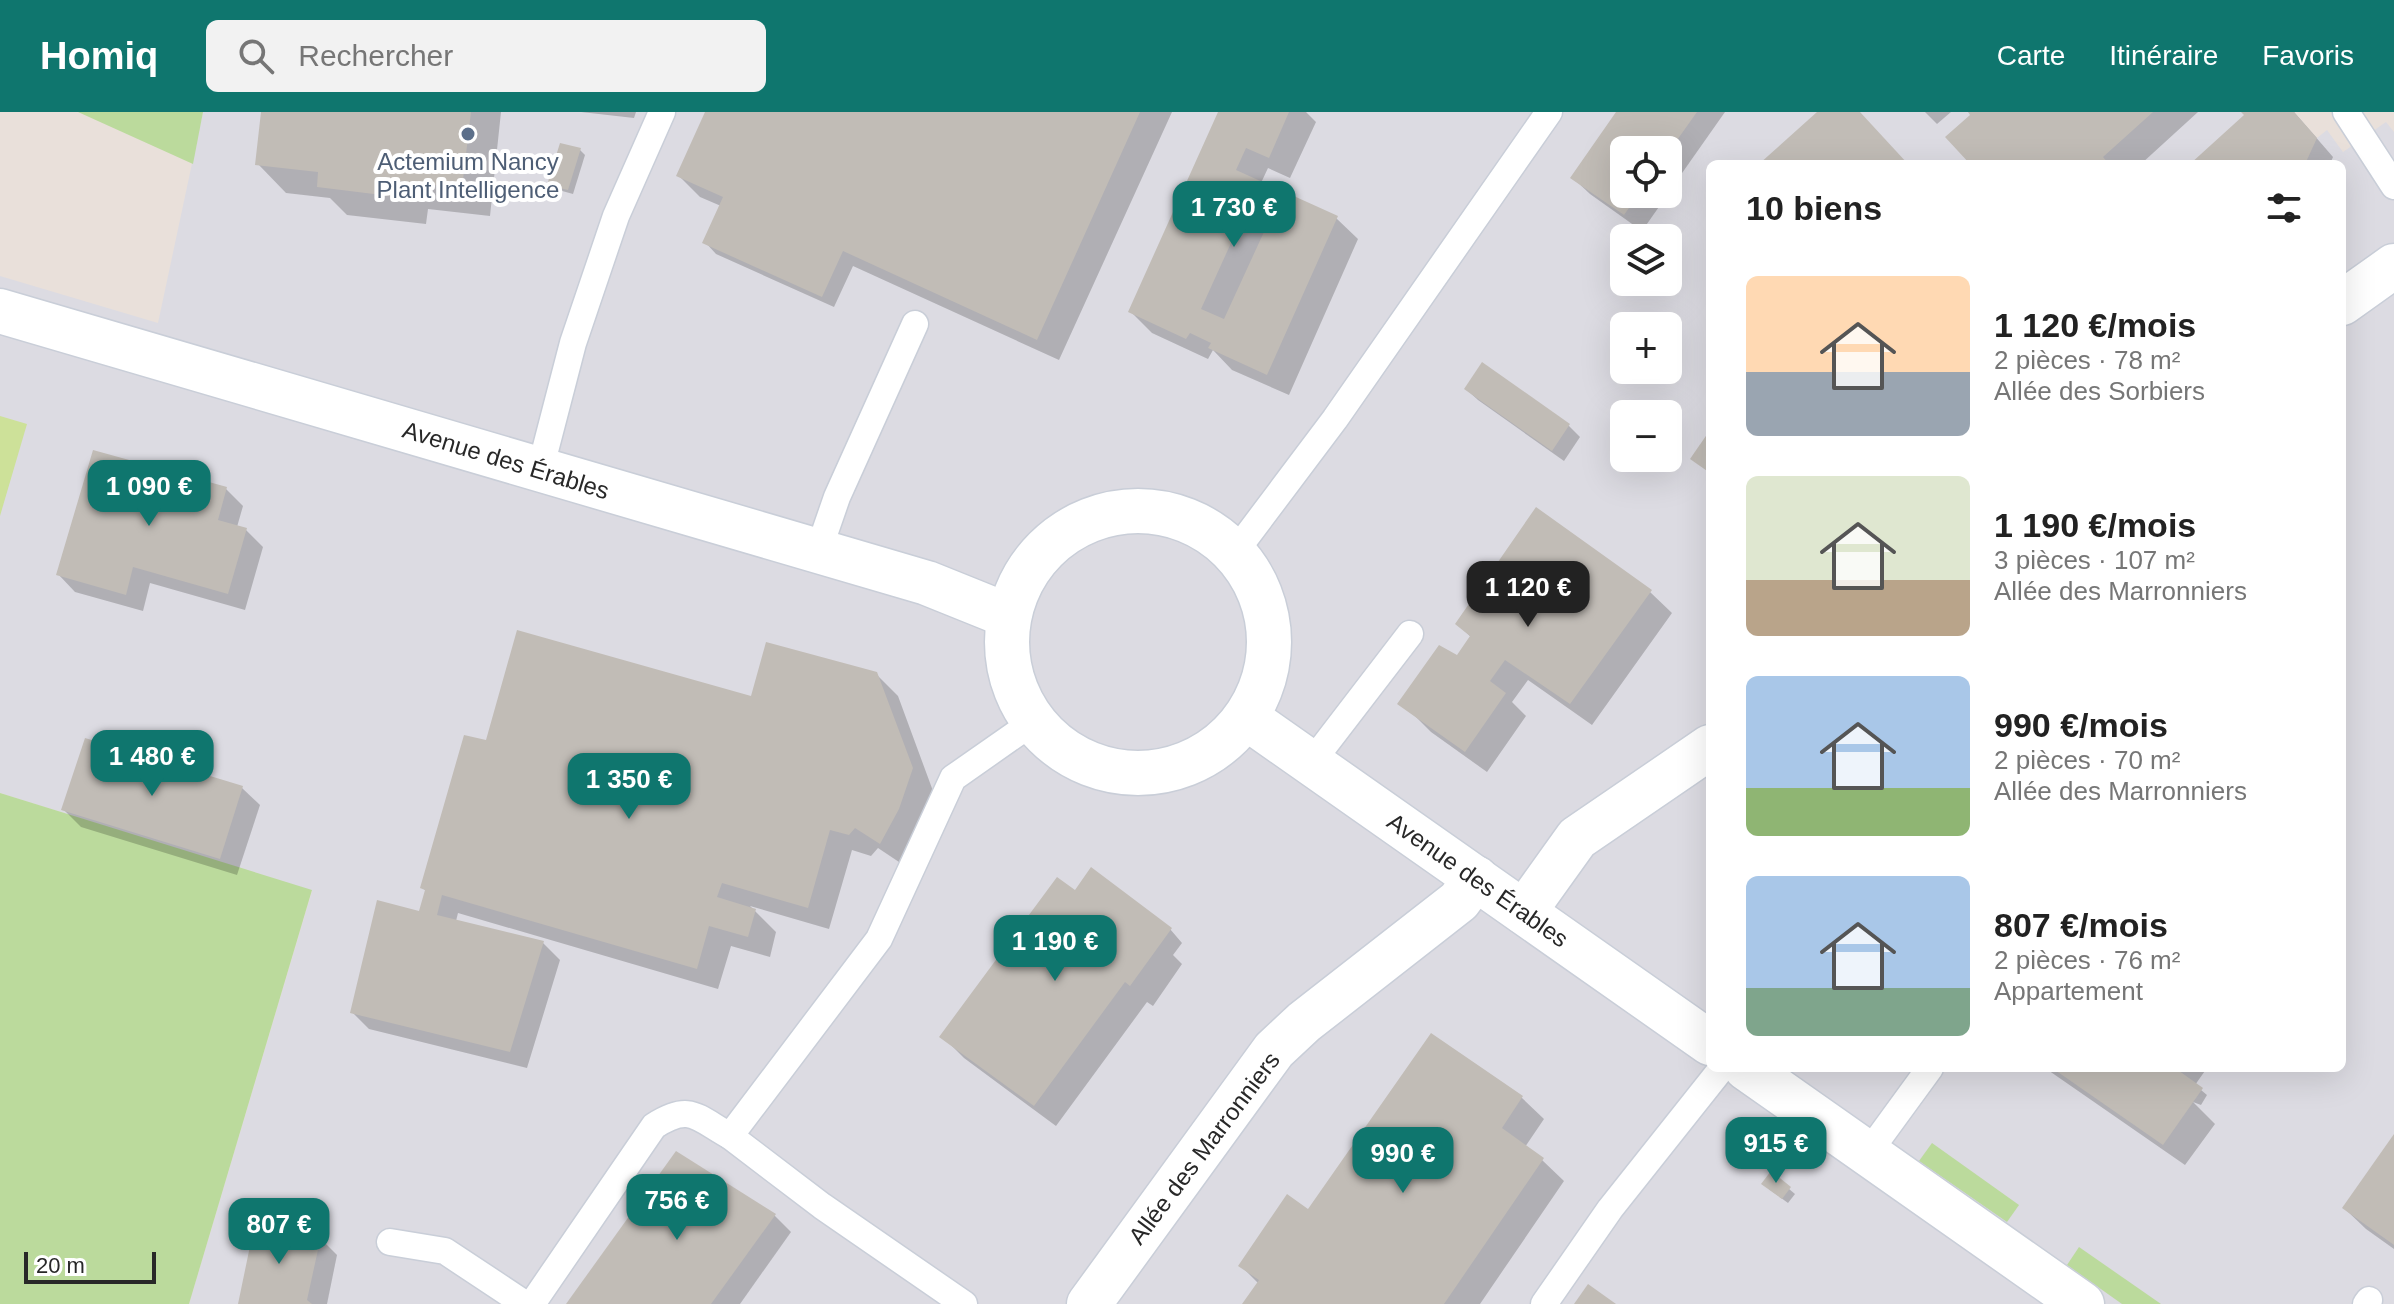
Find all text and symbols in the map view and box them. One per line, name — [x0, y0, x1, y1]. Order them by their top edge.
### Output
search box — [206, 20, 766, 92]
icon: search — [234, 34, 278, 78]
text: Homiq — [40, 35, 158, 77]
text: Rechercher — [298, 39, 453, 72]
text: Carte — [1997, 40, 2065, 71]
text: Itinéraire — [2109, 40, 2218, 71]
text: Favoris — [2262, 40, 2354, 71]
marker: Actemium Nancy Plant Intelligence — [459, 125, 477, 143]
map controls — [1610, 136, 1682, 472]
button: locate — [1610, 136, 1682, 208]
place label: Actemium Nancy Plant Intelligence — [377, 148, 559, 203]
pin: 1 730 € — [1160, 181, 1308, 249]
icon: filters — [2262, 186, 2306, 230]
text: 10 biens — [1746, 189, 1882, 227]
text: 1 730 € — [1191, 192, 1277, 222]
button: layers — [1610, 224, 1682, 296]
text: 1 120 €/mois — [1994, 306, 2196, 344]
icon: home — [1810, 308, 1906, 404]
button: + — [1610, 312, 1682, 384]
text: 2 pièces · 78 m² — [1994, 345, 2180, 375]
text: Allée des Sorbiers — [1994, 376, 2205, 406]
button: − — [1610, 400, 1682, 472]
street label: Avenue des Érables — [400, 416, 612, 504]
pin: 1 090 € — [75, 460, 223, 528]
text: 1 090 € — [106, 471, 192, 501]
text: 1 190 €/mois — [1994, 506, 2196, 544]
icon: home — [1810, 508, 1906, 604]
text: 3 pièces · 107 m² — [1994, 545, 2195, 575]
pin: 1 120 € — [1454, 561, 1602, 629]
text: 1 120 € — [1485, 572, 1571, 602]
text: Allée des Marronniers — [1994, 576, 2247, 606]
text: 990 €/mois — [1994, 706, 2168, 744]
icon: home — [1810, 708, 1906, 804]
pin: 1 480 € — [78, 730, 226, 798]
text: 1 480 € — [109, 741, 195, 771]
text: 2 pièces · 70 m² — [1994, 745, 2180, 775]
pin: 1 350 € — [555, 753, 703, 821]
text: 1 350 € — [586, 764, 672, 794]
text: Allée des Marronniers — [1994, 776, 2247, 806]
street label: Avenue des Érables — [1382, 807, 1574, 953]
text: 807 €/mois — [1994, 906, 2168, 944]
icon: home — [1810, 908, 1906, 1004]
pin: 1 190 € — [981, 915, 1129, 983]
text: 1 190 € — [1012, 926, 1098, 956]
text: 2 pièces · 76 m² — [1994, 945, 2180, 975]
text: Appartement — [1994, 976, 2143, 1006]
street label: Allée des Marronniers — [1123, 1047, 1285, 1249]
pin: 915 € — [1720, 1117, 1832, 1185]
pin: 990 € — [1347, 1127, 1459, 1195]
text: 915 € — [1743, 1128, 1809, 1158]
text: 990 € — [1370, 1138, 1436, 1168]
pin: 756 € — [621, 1174, 733, 1242]
text: 756 € — [644, 1185, 710, 1215]
pin: 807 € — [223, 1198, 335, 1266]
text: 807 € — [246, 1209, 312, 1239]
scale bar — [24, 1248, 156, 1284]
text: 20 m — [36, 1253, 85, 1278]

